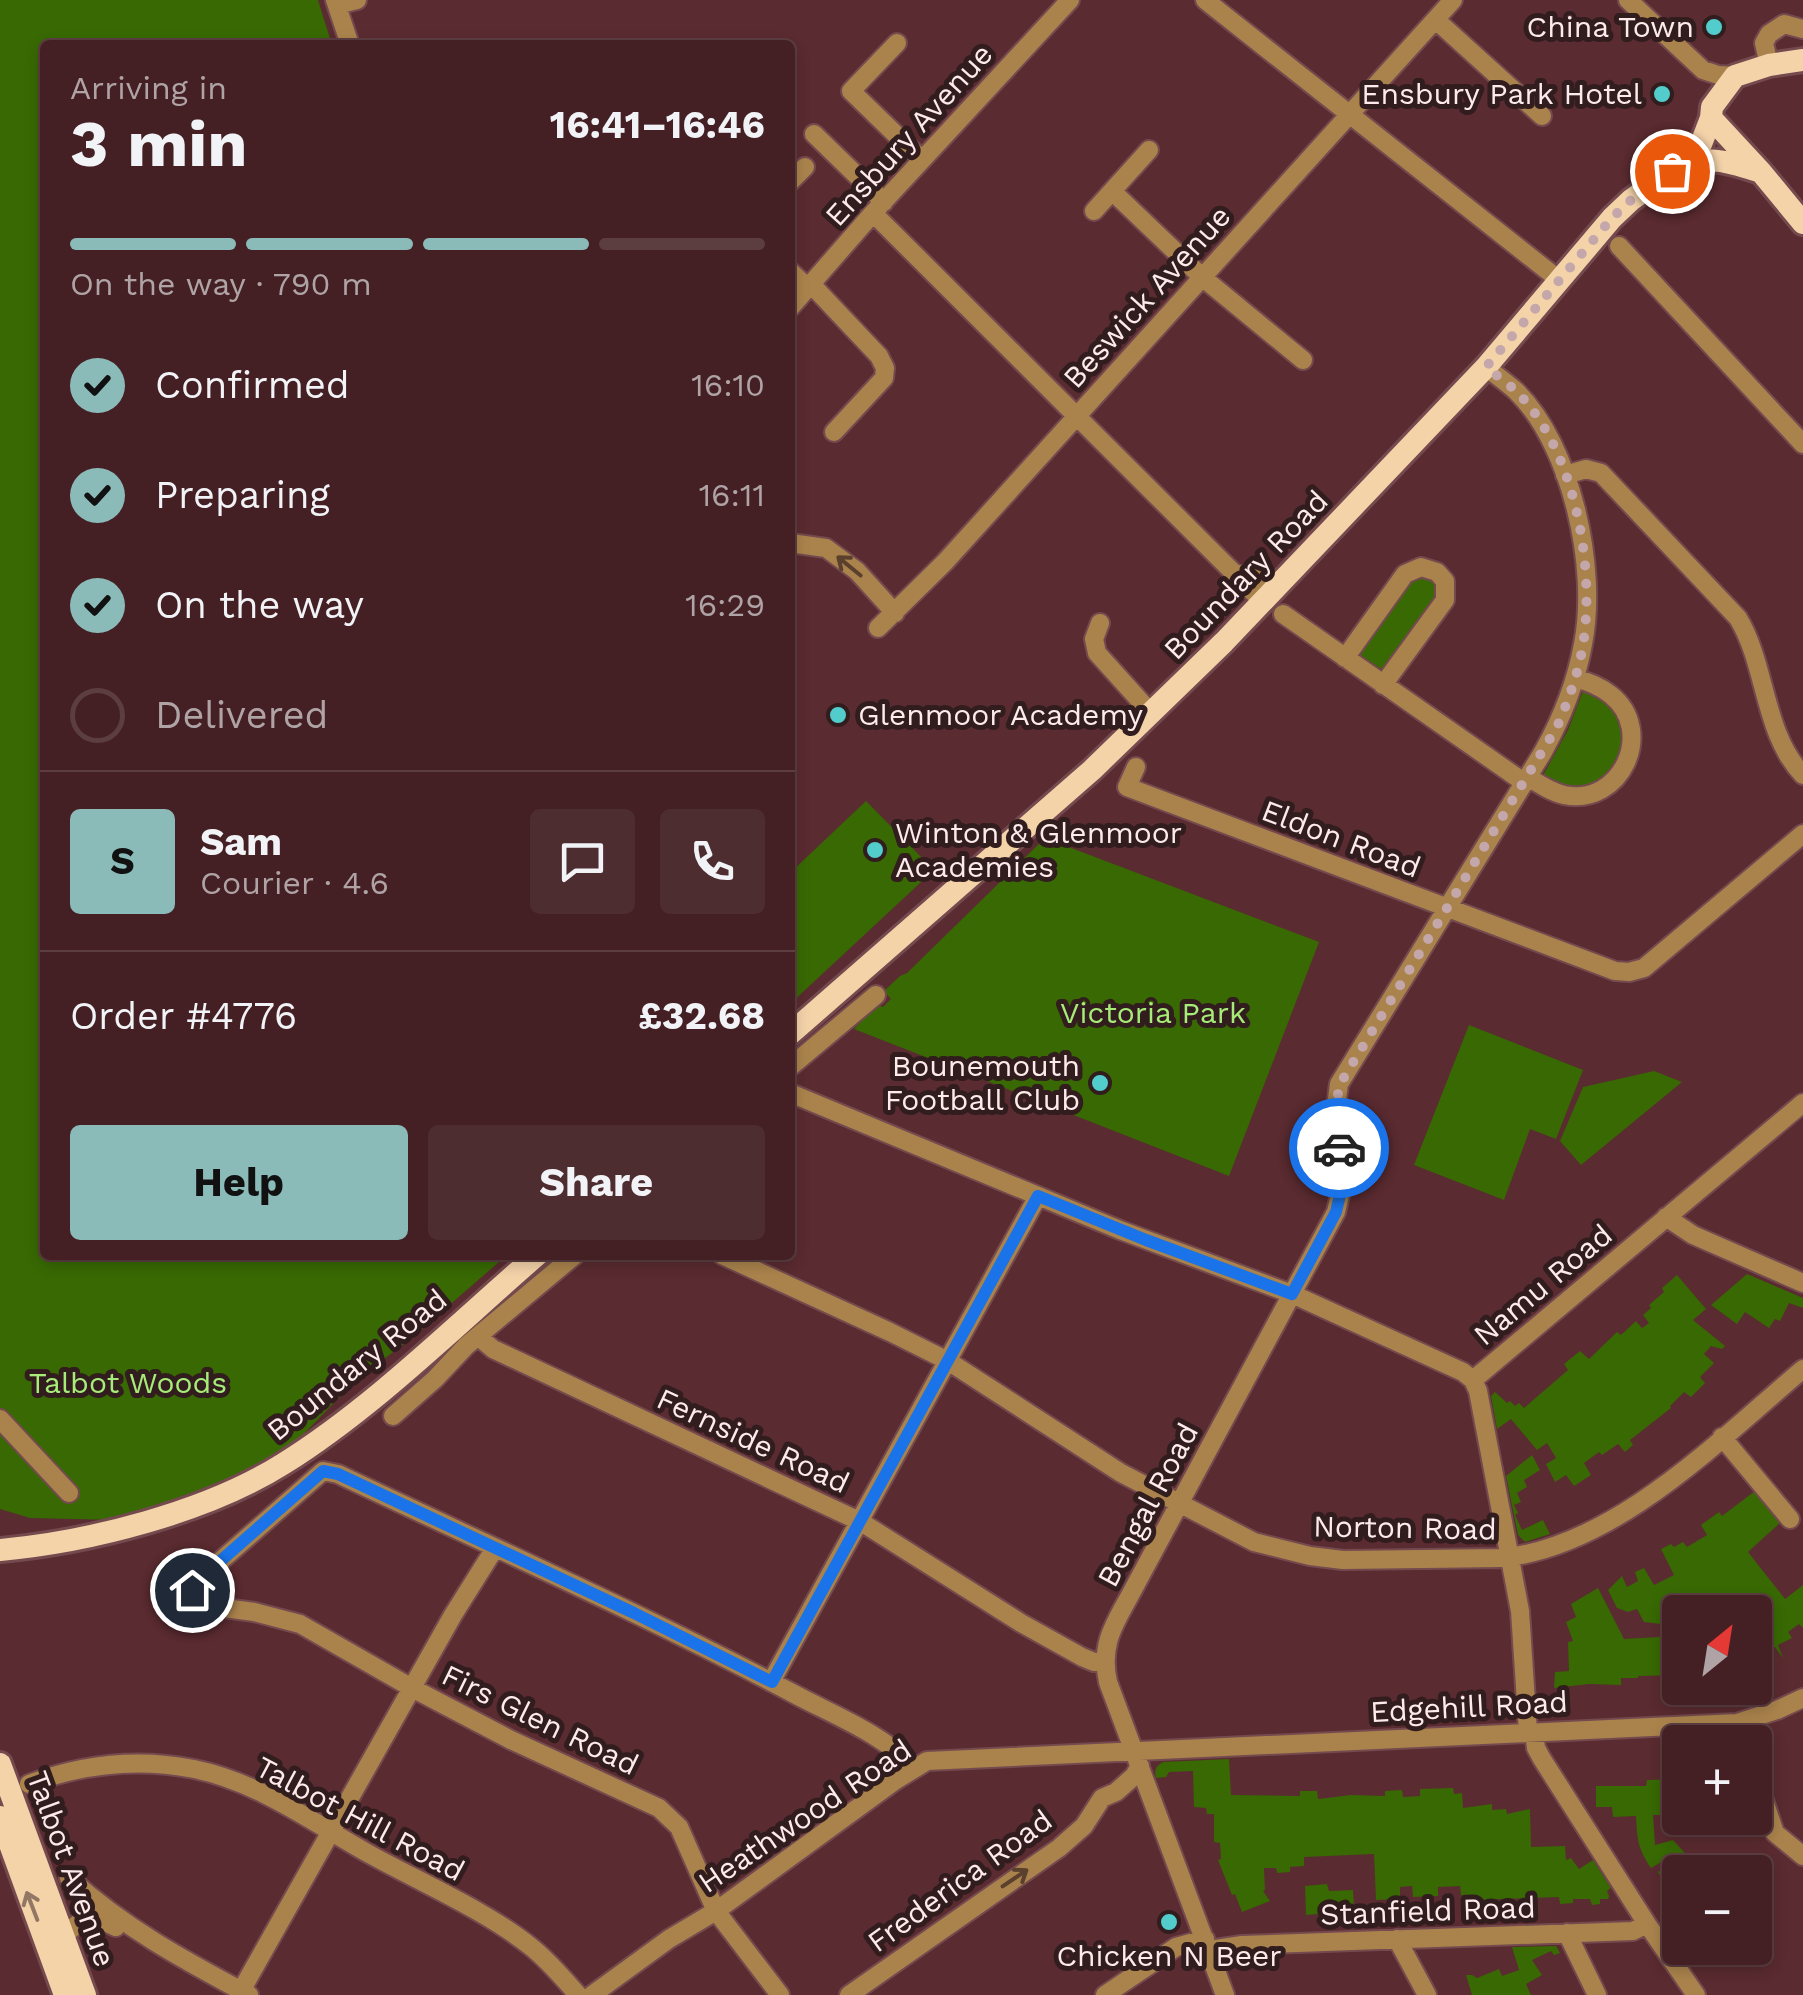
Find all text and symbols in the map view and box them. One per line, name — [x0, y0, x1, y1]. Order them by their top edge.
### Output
place label: China Town — [1527, 9, 1694, 44]
marker: China Town — [1703, 16, 1725, 38]
street label: Ensbury Avenue — [818, 36, 1000, 233]
text: Arriving in — [70, 69, 227, 107]
place label: Ensbury Park Hotel — [1361, 76, 1642, 111]
marker: Ensbury Park Hotel — [1651, 83, 1673, 105]
text: 16:41–16:46 — [550, 103, 765, 147]
text: 3 min — [70, 106, 248, 182]
pin — [1630, 129, 1715, 214]
icon: bag — [1645, 144, 1700, 199]
street label: Beswick Avenue — [1056, 198, 1238, 395]
text: On the way · 790 m — [70, 265, 372, 303]
icon: check — [70, 358, 125, 413]
text: Confirmed — [155, 363, 350, 407]
text: 16:10 — [691, 366, 765, 404]
icon: check — [70, 468, 125, 523]
text: Preparing — [155, 473, 330, 517]
text: 16:11 — [699, 476, 765, 514]
street label: Boundary Road — [1156, 483, 1335, 666]
one-way arrow — [837, 555, 863, 577]
icon: check — [70, 578, 125, 633]
text: On the way — [155, 583, 364, 627]
text: 16:29 — [685, 586, 765, 624]
text: Delivered — [155, 693, 328, 737]
place label: Glenmoor Academy — [858, 697, 1144, 732]
marker: Glenmoor Academy — [827, 704, 849, 726]
street label: Eldon Road — [1257, 792, 1425, 885]
button: chat — [530, 809, 635, 914]
button: phone — [660, 809, 765, 914]
place label: Winton & Glenmoor Academies — [895, 815, 1182, 884]
text: Sam — [200, 820, 282, 864]
text: S — [110, 839, 135, 883]
marker: Winton & Glenmoor Academies — [864, 839, 886, 861]
text: Courier · 4.6 — [200, 864, 389, 902]
text: Order #4776 — [70, 994, 297, 1038]
text: £32.68 — [638, 994, 765, 1038]
park label: Victoria Park — [1060, 995, 1246, 1030]
place label: Bounemouth Football Club — [885, 1048, 1080, 1117]
marker: Bounemouth Football Club — [1089, 1072, 1111, 1094]
courier — [1289, 1098, 1389, 1198]
icon: car — [1312, 1121, 1367, 1176]
button: Help — [70, 1125, 408, 1240]
button: Share — [428, 1125, 765, 1240]
street label: Namu Road — [1467, 1217, 1619, 1352]
street label: Boundary Road — [260, 1282, 454, 1448]
park label: Talbot Woods — [29, 1365, 227, 1400]
street label: Fernside Road — [651, 1381, 855, 1500]
street label: Bengal Road — [1090, 1417, 1205, 1592]
street label: Norton Road — [1313, 1508, 1497, 1547]
pin — [150, 1548, 235, 1633]
icon: home — [165, 1563, 220, 1618]
north arrow — [1662, 1595, 1772, 1705]
map controls — [1662, 1595, 1772, 1965]
street label: Firs Glen Road — [436, 1657, 644, 1782]
street label: Edgehill Road — [1369, 1684, 1569, 1729]
button: + — [1662, 1725, 1772, 1835]
street label: Heathwood Road — [692, 1731, 918, 1900]
street label: Talbot Hill Road — [250, 1749, 471, 1888]
street label: Talbot Avenue — [20, 1766, 123, 1971]
street label: Frederica Road — [861, 1802, 1059, 1959]
button: − — [1662, 1855, 1772, 1965]
one-way arrow — [1001, 1868, 1028, 1889]
street label: Stanfield Road — [1320, 1889, 1536, 1932]
one-way arrow — [22, 1891, 40, 1922]
marker: Chicken N Beer — [1158, 1911, 1180, 1933]
place label: Chicken N Beer — [1056, 1938, 1282, 1973]

